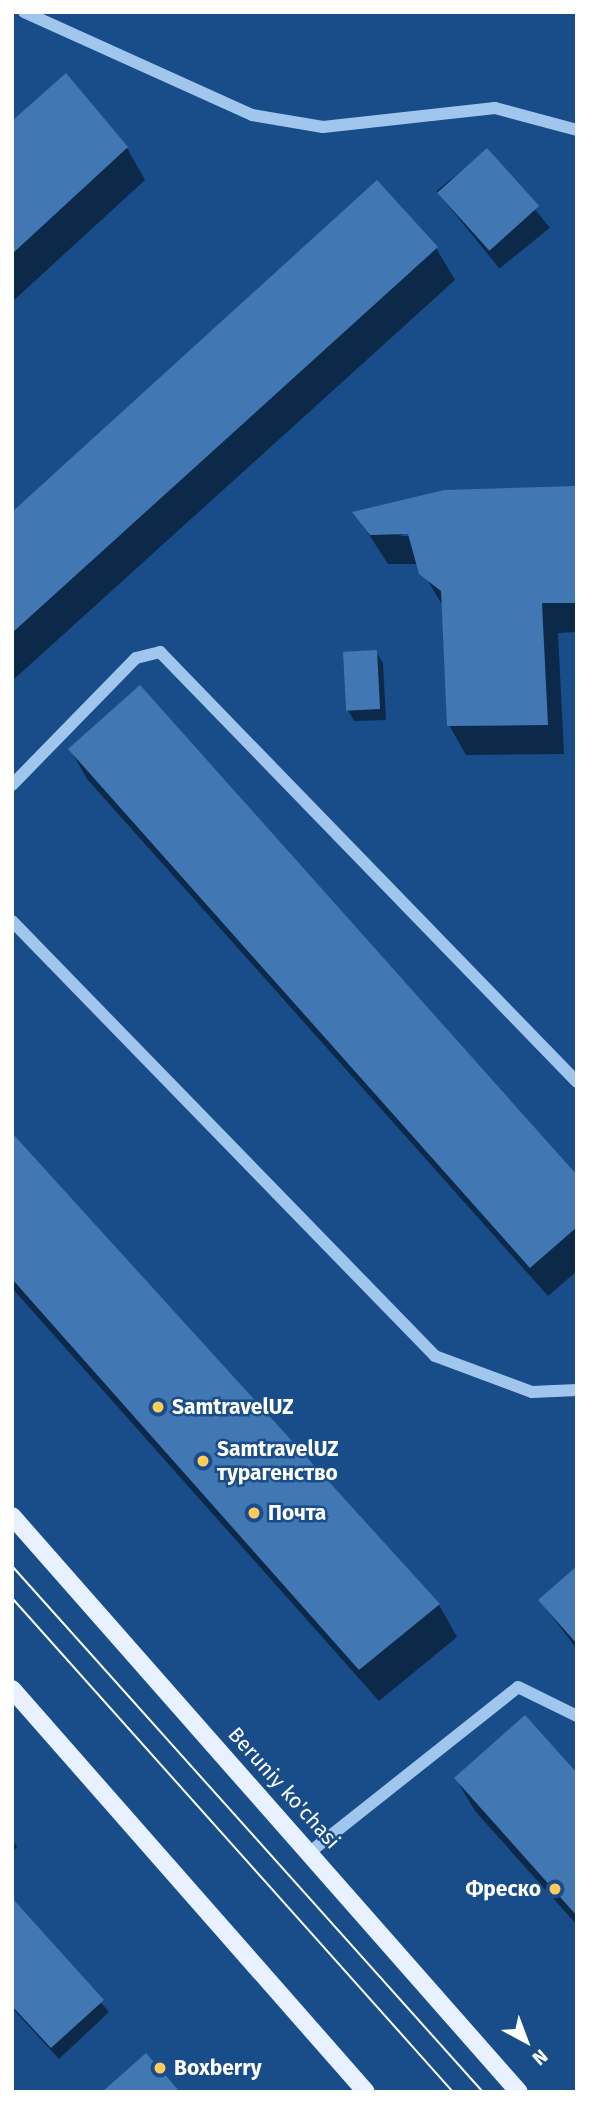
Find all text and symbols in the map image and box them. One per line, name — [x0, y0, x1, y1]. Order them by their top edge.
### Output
place label: SamtravelUZ — [172, 1394, 294, 1420]
marker: SamtravelUZ — [150, 1399, 166, 1415]
place label: SamtravelUZ турагенство — [217, 1436, 339, 1486]
marker: SamtravelUZ турагенство — [195, 1453, 211, 1469]
place label: Почта — [268, 1500, 326, 1526]
marker: Почта — [246, 1505, 262, 1521]
street label: Beruniy ko'chasi — [223, 1722, 345, 1854]
place label: Фреско — [465, 1876, 541, 1902]
marker: Фреско — [547, 1881, 563, 1897]
north arrow — [491, 2006, 561, 2076]
text: N — [528, 2044, 552, 2070]
place label: Boxberry — [174, 2055, 262, 2081]
marker: Boxberry — [152, 2060, 168, 2076]

